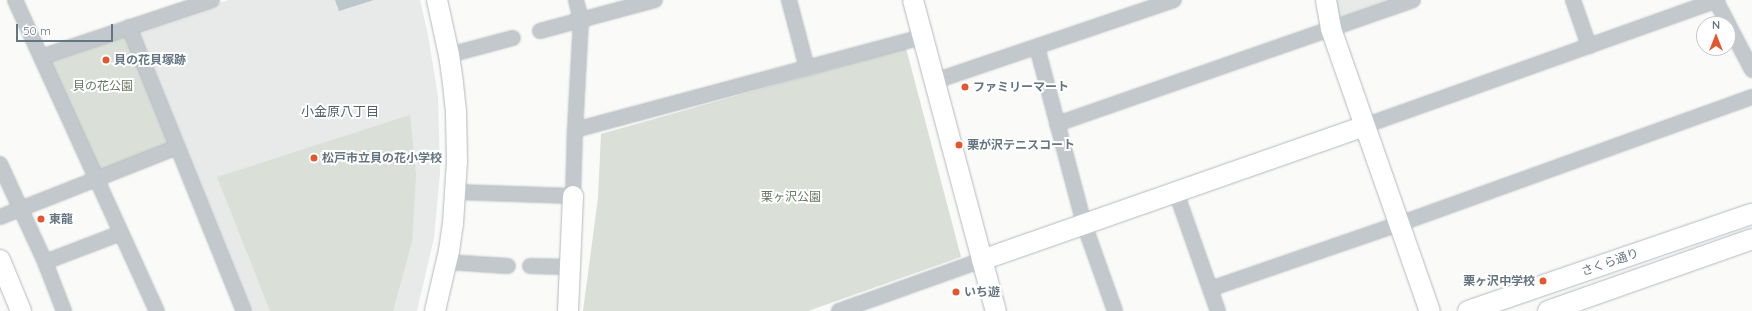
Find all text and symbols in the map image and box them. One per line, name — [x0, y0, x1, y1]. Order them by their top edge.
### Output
scale bar — [18, 16, 115, 42]
north arrow — [1696, 16, 1736, 56]
text: N — [1712, 18, 1720, 32]
text: 50 m — [23, 23, 51, 38]
place label: 貝の花貝塚跡 — [114, 53, 186, 67]
marker: 貝の花貝塚跡 — [101, 55, 111, 65]
park label: 貝の花公園 — [73, 79, 133, 93]
place label: ファミリーマート — [973, 80, 1069, 94]
marker: ファミリーマート — [960, 82, 970, 92]
district label: 小金原八丁目 — [301, 103, 379, 119]
place label: 栗が沢テニスコート — [967, 138, 1075, 152]
marker: 栗が沢テニスコート — [954, 140, 964, 150]
place label: 松戸市立貝の花小学校 — [322, 151, 442, 165]
marker: 松戸市立貝の花小学校 — [309, 153, 319, 163]
park label: 栗ヶ沢公園 — [761, 190, 821, 204]
place label: 東龍 — [49, 212, 73, 226]
marker: 東龍 — [36, 214, 46, 224]
street label: さくら通り — [1579, 245, 1641, 279]
place label: 栗ヶ沢中学校 — [1463, 274, 1535, 288]
marker: 栗ヶ沢中学校 — [1538, 276, 1548, 286]
place label: いち遊 — [964, 285, 1000, 299]
marker: いち遊 — [951, 287, 961, 297]

